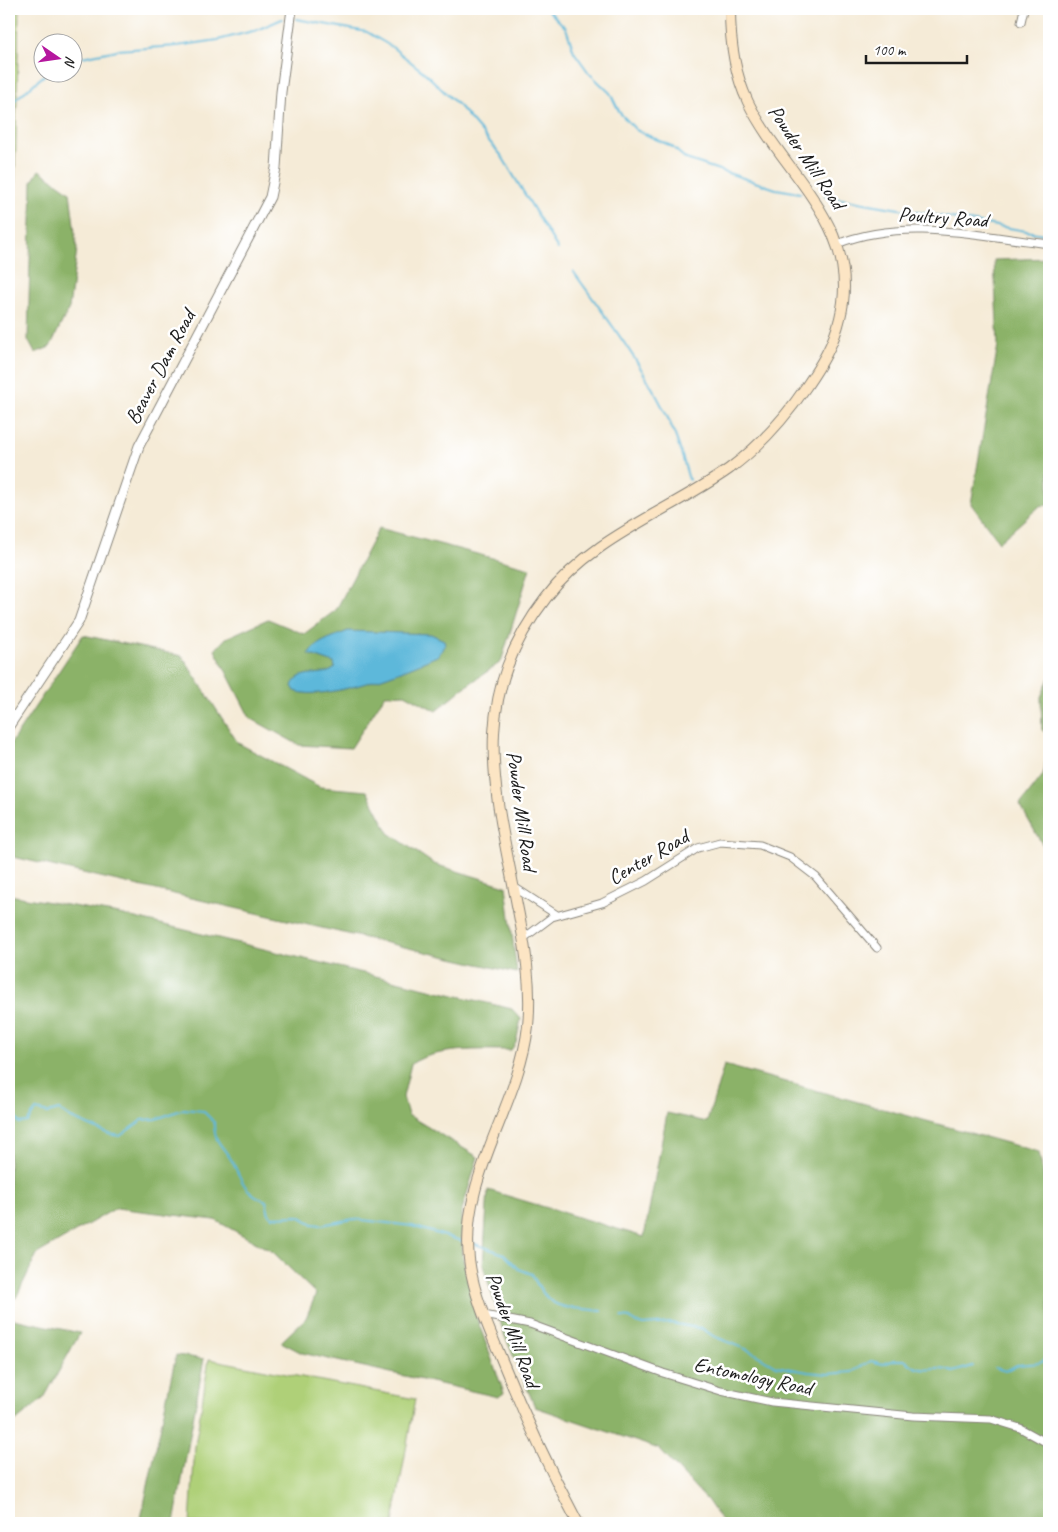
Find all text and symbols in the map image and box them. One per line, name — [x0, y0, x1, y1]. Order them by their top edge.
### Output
north arrow — [32, 32, 82, 82]
scale bar — [866, 32, 967, 64]
text: 100 m — [873, 41, 907, 60]
text: N — [60, 55, 79, 69]
street label: Powder Mill Road — [762, 100, 853, 217]
street label: Poultry Road — [897, 201, 992, 233]
street label: Beaver Dam Road — [119, 302, 203, 429]
street label: Powder Mill Road — [501, 749, 544, 875]
street label: Center Road — [603, 822, 696, 890]
street label: Powder Mill Road — [480, 1269, 547, 1394]
street label: Entomology Road — [692, 1351, 818, 1402]

